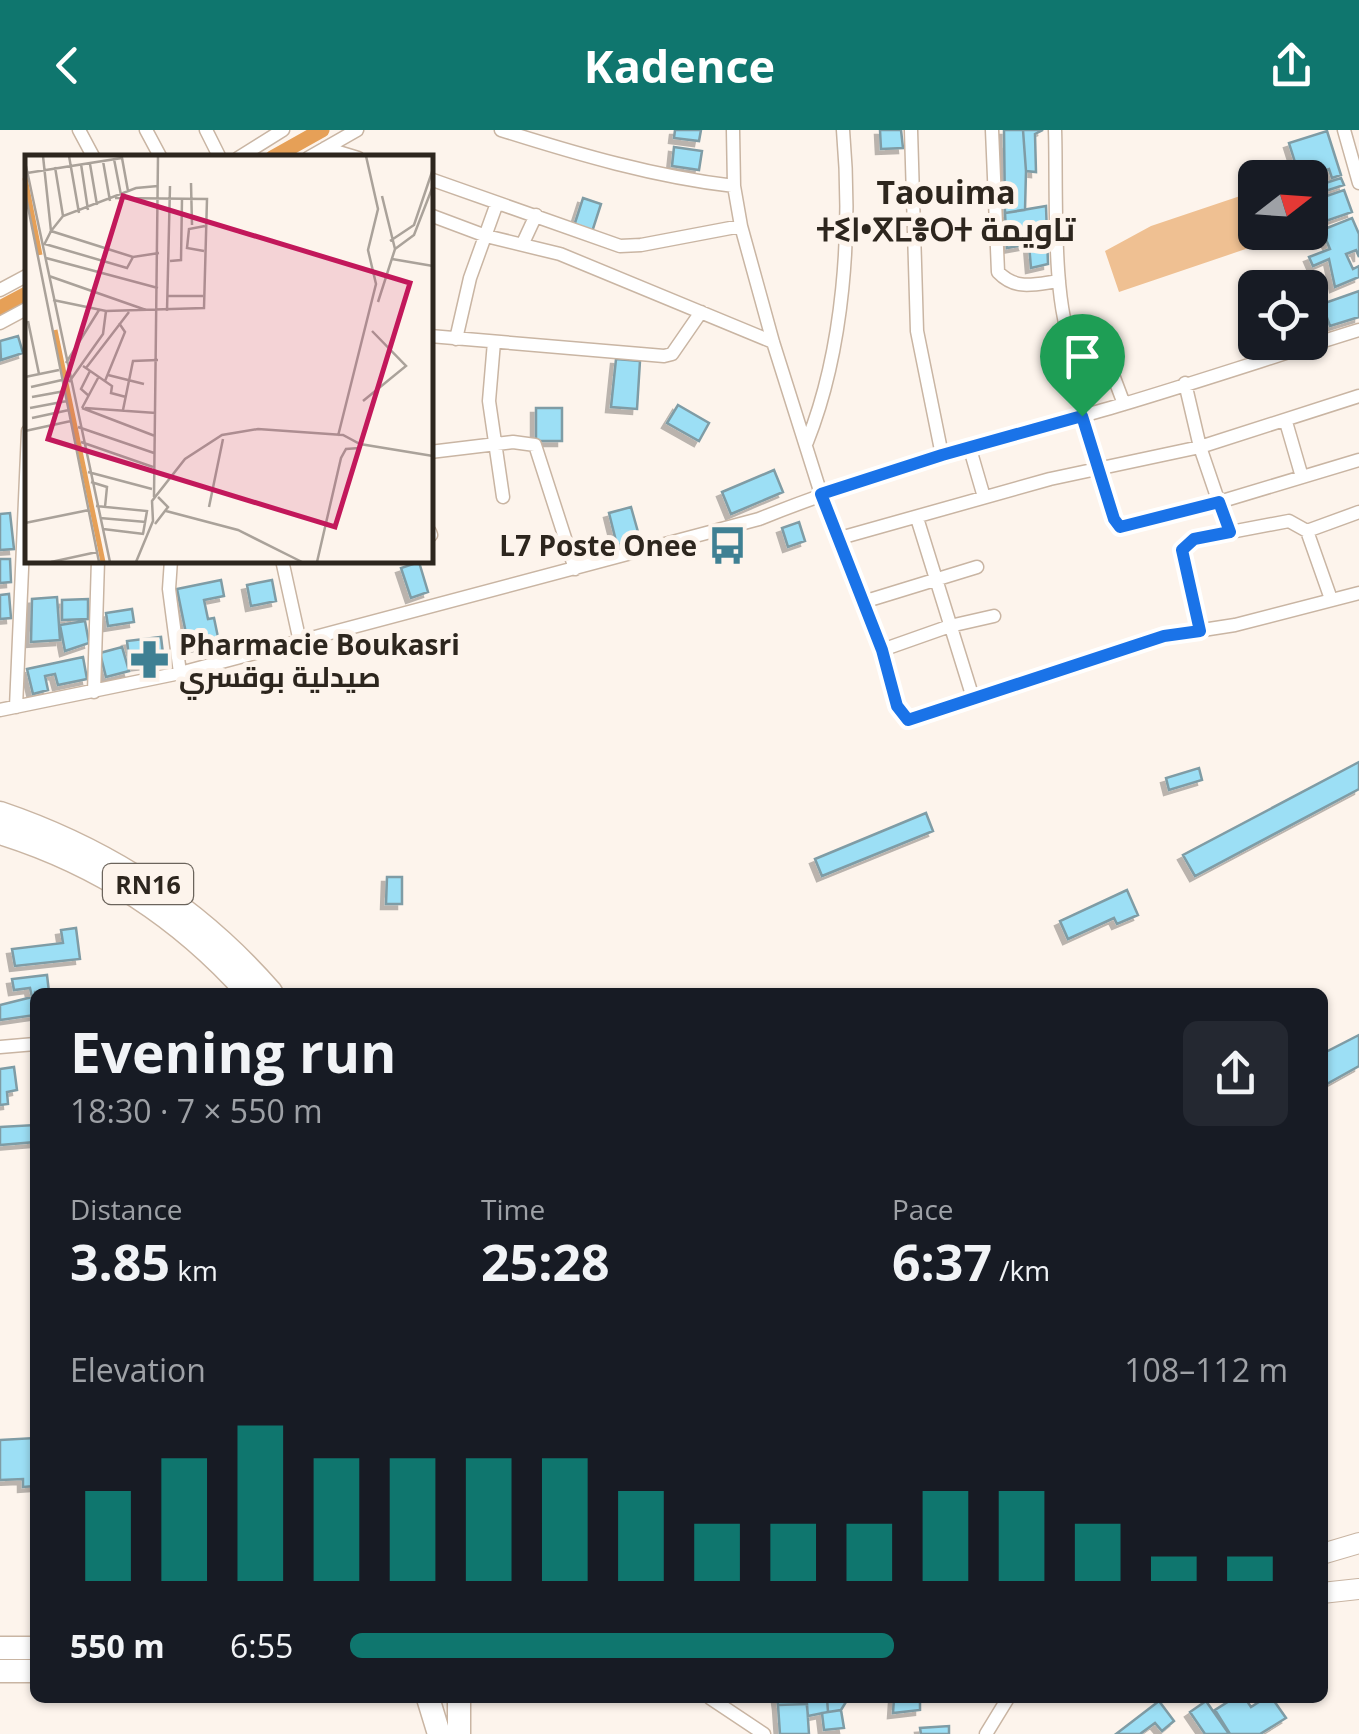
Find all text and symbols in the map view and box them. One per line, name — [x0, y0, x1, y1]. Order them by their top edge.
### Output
text: Kadence — [584, 35, 775, 96]
icon: back — [40, 38, 95, 93]
icon: share — [1264, 38, 1319, 93]
inset map — [25, 155, 432, 562]
north arrow — [1238, 160, 1328, 250]
map controls — [1238, 160, 1328, 360]
district label: Taouima ⵜⵉⵏ•ⴳⵎⴻⵔⵜ تاويمة — [817, 170, 1077, 250]
button: locate — [1238, 270, 1328, 360]
pin — [1040, 314, 1125, 417]
icon: arrive — [1055, 329, 1110, 384]
bus stop icon: L7 Poste Onee — [706, 524, 748, 566]
place label: L7 Poste Onee — [499, 526, 697, 564]
place label: Pharmacie Boukasri صيدلية بوقسري — [179, 625, 460, 700]
pharmacy icon: Pharmacie Boukasri صيدلية بوقسري — [128, 639, 170, 681]
road number: RN16 — [103, 864, 193, 904]
text: Evening run — [70, 1014, 396, 1089]
button: share — [1183, 1021, 1288, 1126]
text: 18:30 · 7 × 550 m — [70, 1089, 323, 1132]
text: Distance — [70, 1190, 183, 1228]
text: Time — [481, 1190, 545, 1228]
text: Pace — [892, 1190, 954, 1228]
text: 3.85 — [70, 1228, 170, 1296]
text: 25:28 — [481, 1228, 610, 1296]
text: 6:37 — [892, 1228, 992, 1296]
text: km — [170, 1251, 218, 1289]
text: /km — [992, 1251, 1050, 1289]
text: Elevation — [70, 1348, 206, 1391]
text: 108–112 m — [1124, 1348, 1288, 1391]
text: 550 m — [70, 1624, 165, 1667]
text: 6:55 — [230, 1624, 293, 1667]

